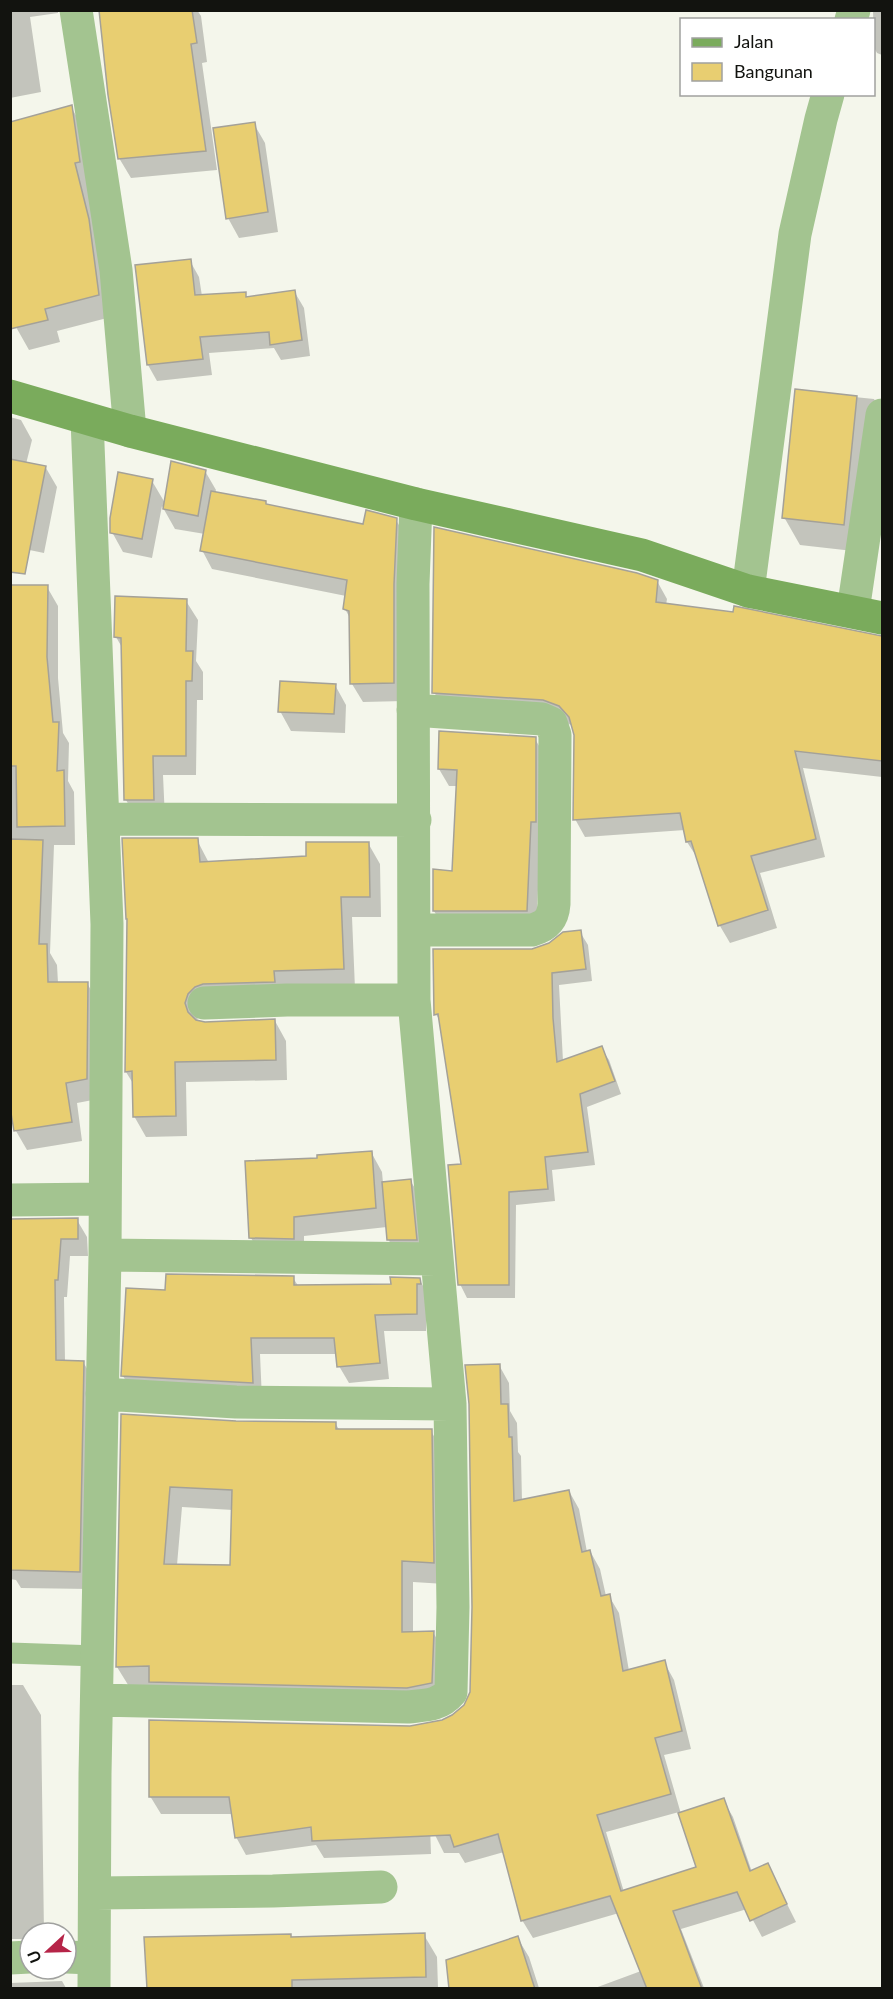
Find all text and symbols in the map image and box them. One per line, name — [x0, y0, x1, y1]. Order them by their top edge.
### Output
legend — [680, 18, 875, 96]
text: Jalan — [734, 30, 773, 52]
text: Bangunan — [734, 60, 813, 82]
north arrow — [18, 1921, 78, 1981]
text: U — [23, 1948, 45, 1966]

